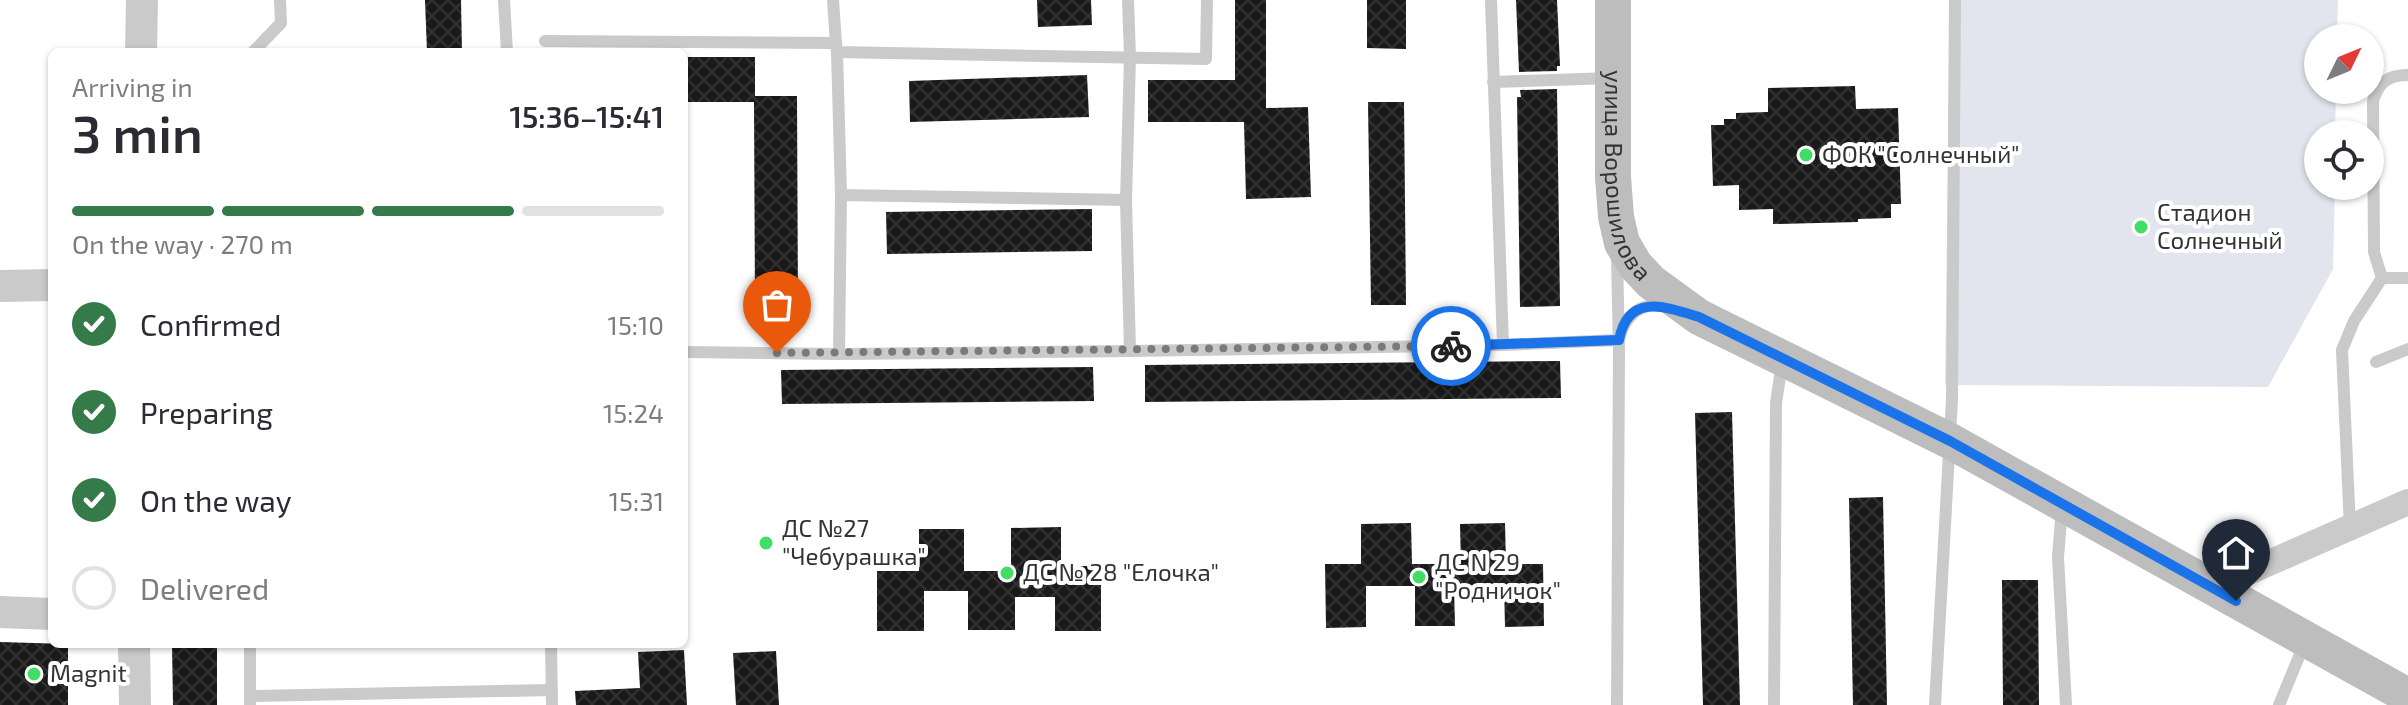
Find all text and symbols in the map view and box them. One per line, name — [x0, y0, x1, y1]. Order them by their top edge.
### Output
north arrow — [2304, 24, 2384, 104]
map controls — [2304, 24, 2384, 200]
street label: улица Ворошилова — [1599, 70, 1658, 286]
text: Arriving in — [72, 71, 193, 102]
text: 15:36–15:41 — [509, 98, 664, 134]
text: 3 min — [72, 101, 203, 163]
button: locate — [2304, 120, 2384, 200]
place label: ФОК "Солнечный" — [1822, 139, 2019, 168]
marker: ФОК "Солнечный" — [1797, 146, 1815, 164]
place label: Стадион Солнечный — [2157, 197, 2283, 254]
marker: Стадион Солнечный — [2132, 218, 2150, 236]
text: On the way · 270 m — [72, 228, 293, 259]
pin — [743, 271, 811, 353]
icon: bag — [755, 283, 799, 327]
icon: check — [72, 302, 116, 346]
text: Confirmed — [140, 306, 281, 342]
courier — [1411, 306, 1491, 386]
text: 15:10 — [608, 309, 664, 340]
icon: bike — [1429, 324, 1473, 368]
icon: check — [72, 390, 116, 434]
text: Preparing — [140, 394, 273, 430]
text: 15:24 — [603, 397, 664, 428]
icon: check — [72, 478, 116, 522]
text: On the way — [140, 482, 292, 518]
text: 15:31 — [609, 485, 664, 516]
place label: ДС №27 "Чебурашка" — [782, 513, 926, 571]
pin — [2202, 519, 2270, 601]
icon: home — [2214, 531, 2258, 575]
marker: ДС №27 "Чебурашка" — [757, 534, 775, 552]
place label: ДС N 29 "Родничок" — [1435, 547, 1561, 604]
place label: ДС № 28 "Елочка" — [1023, 557, 1219, 586]
marker: ДС № 28 "Елочка" — [998, 564, 1016, 582]
marker: ДС N 29 "Родничок" — [1410, 568, 1428, 586]
text: Delivered — [140, 570, 269, 606]
place label: Magnit — [50, 658, 127, 687]
marker: Magnit — [25, 665, 43, 683]

